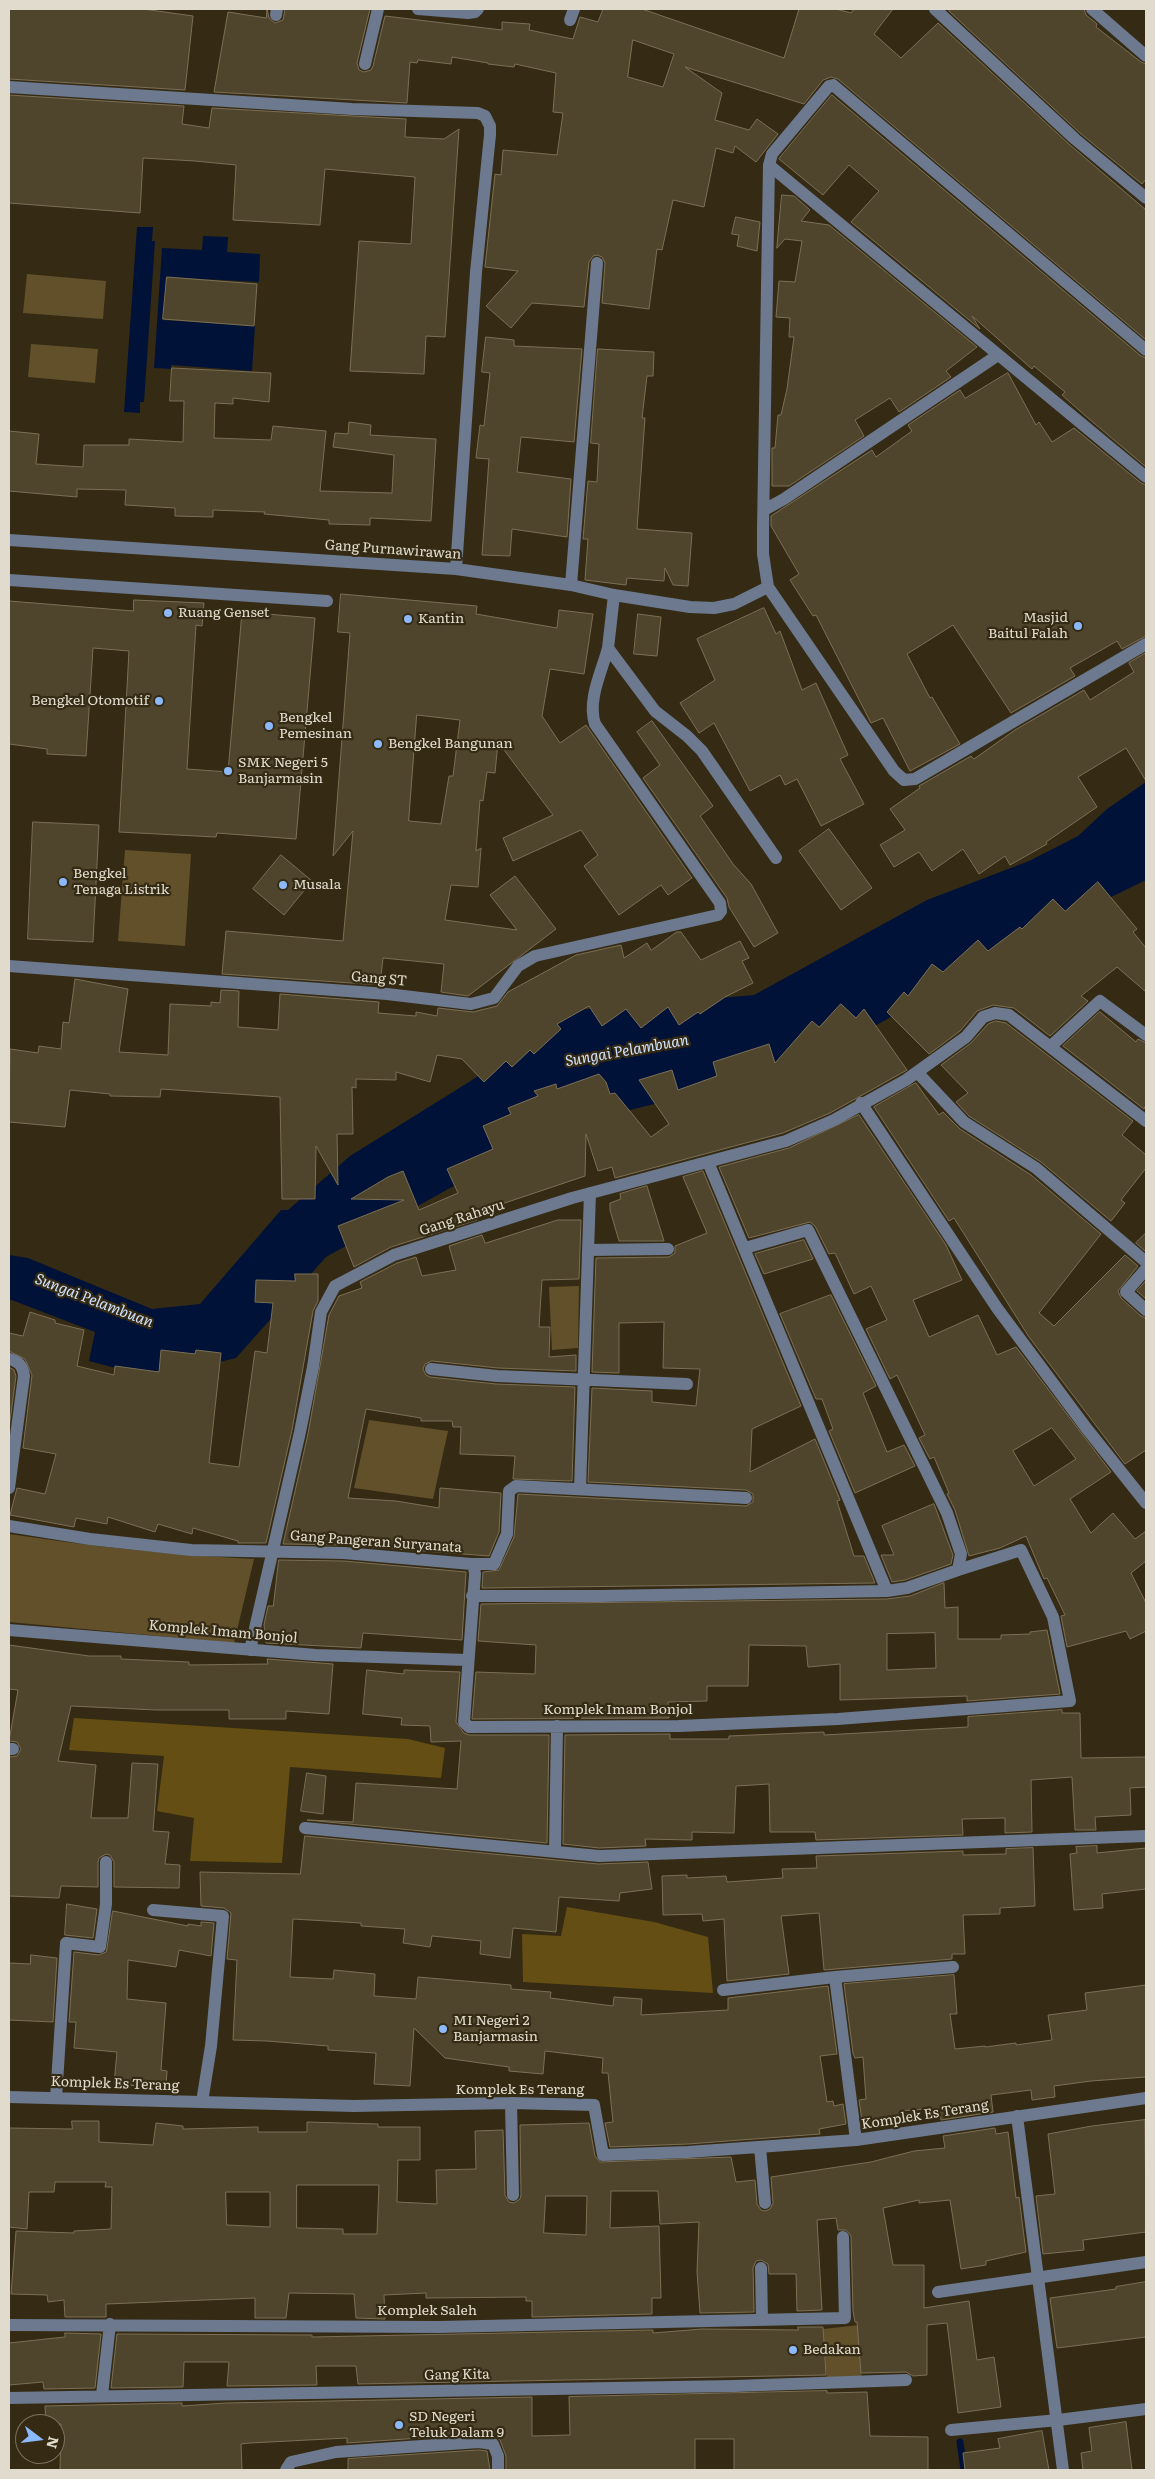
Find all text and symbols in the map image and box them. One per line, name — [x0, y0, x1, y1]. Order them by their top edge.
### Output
street label: Gang Purnawirawan — [324, 537, 462, 563]
place label: Ruang Genset — [178, 605, 269, 621]
marker: Ruang Genset — [162, 607, 174, 619]
place label: Masjid Baitul Falah — [988, 610, 1068, 642]
place label: Kantin — [418, 611, 464, 627]
marker: Kantin — [402, 613, 414, 625]
marker: Masjid Baitul Falah — [1072, 620, 1084, 632]
place label: Bengkel Otomotif — [31, 693, 149, 709]
marker: Bengkel Otomotif — [153, 695, 165, 707]
place label: Bengkel Pemesinan — [279, 710, 352, 742]
marker: Bengkel Pemesinan — [263, 720, 275, 732]
place label: Bengkel Bangunan — [388, 736, 513, 752]
marker: Bengkel Bangunan — [372, 738, 384, 750]
place label: SMK Negeri 5 Banjarmasin — [238, 755, 328, 788]
marker: SMK Negeri 5 Banjarmasin — [222, 765, 234, 777]
place label: Bengkel Tenaga Listrik — [73, 866, 169, 899]
marker: Bengkel Tenaga Listrik — [57, 876, 69, 888]
place label: Musala — [293, 877, 341, 893]
marker: Musala — [277, 879, 289, 891]
street label: Gang ST — [350, 968, 408, 990]
water label: Sungai Pelambuan — [564, 1031, 690, 1071]
street label: Gang Rahayu — [417, 1196, 507, 1240]
water label: Sungai Pelambuan — [32, 1270, 156, 1332]
street label: Gang Pangeran Suryanata — [290, 1528, 462, 1556]
street label: Komplek Imam Bonjol — [148, 1617, 298, 1647]
street label: Komplek Imam Bonjol — [543, 1702, 693, 1718]
place label: MI Negeri 2 Banjarmasin — [453, 2013, 538, 2045]
marker: MI Negeri 2 Banjarmasin — [437, 2023, 449, 2035]
street label: Komplek Es Terang — [50, 2073, 180, 2095]
street label: Komplek Es Terang — [456, 2082, 584, 2098]
street label: Komplek Es Terang — [860, 2097, 990, 2133]
street label: Komplek Saleh — [377, 2303, 477, 2319]
place label: Bedakan — [803, 2342, 861, 2358]
marker: Bedakan — [787, 2344, 799, 2356]
street label: Gang Kita — [424, 2366, 490, 2384]
place label: SD Negeri Teluk Dalam 9 — [409, 2409, 504, 2442]
north arrow — [15, 2414, 65, 2464]
marker: SD Negeri Teluk Dalam 9 — [393, 2419, 405, 2431]
text: N — [42, 2434, 65, 2451]

